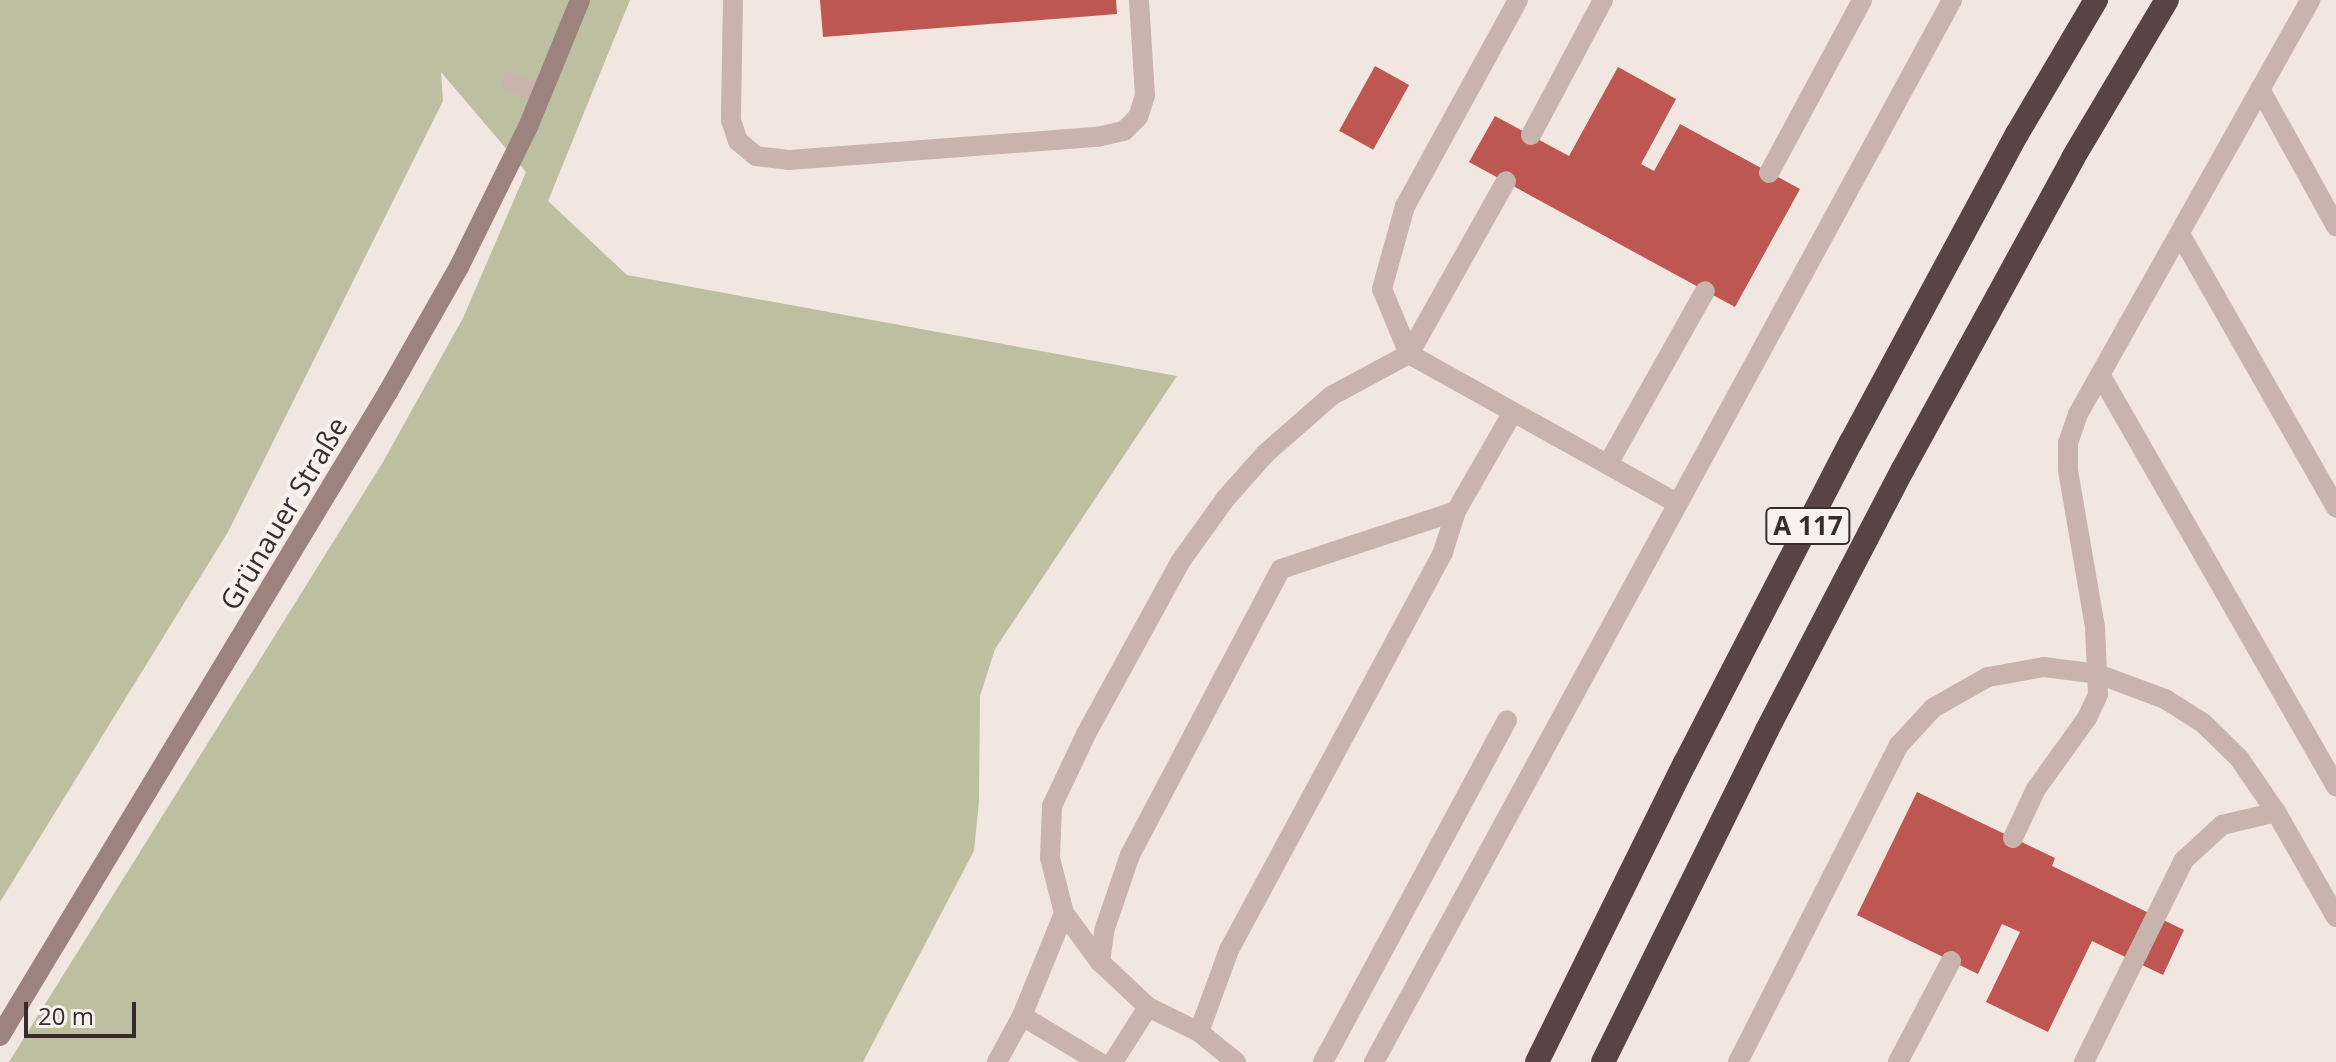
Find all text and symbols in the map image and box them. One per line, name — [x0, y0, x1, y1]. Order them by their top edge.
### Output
street label: Grünauer Straße — [212, 411, 354, 615]
road number: A 117 — [1764, 504, 1852, 548]
scale bar — [28, 986, 140, 1036]
text: 20 m — [38, 999, 94, 1032]

